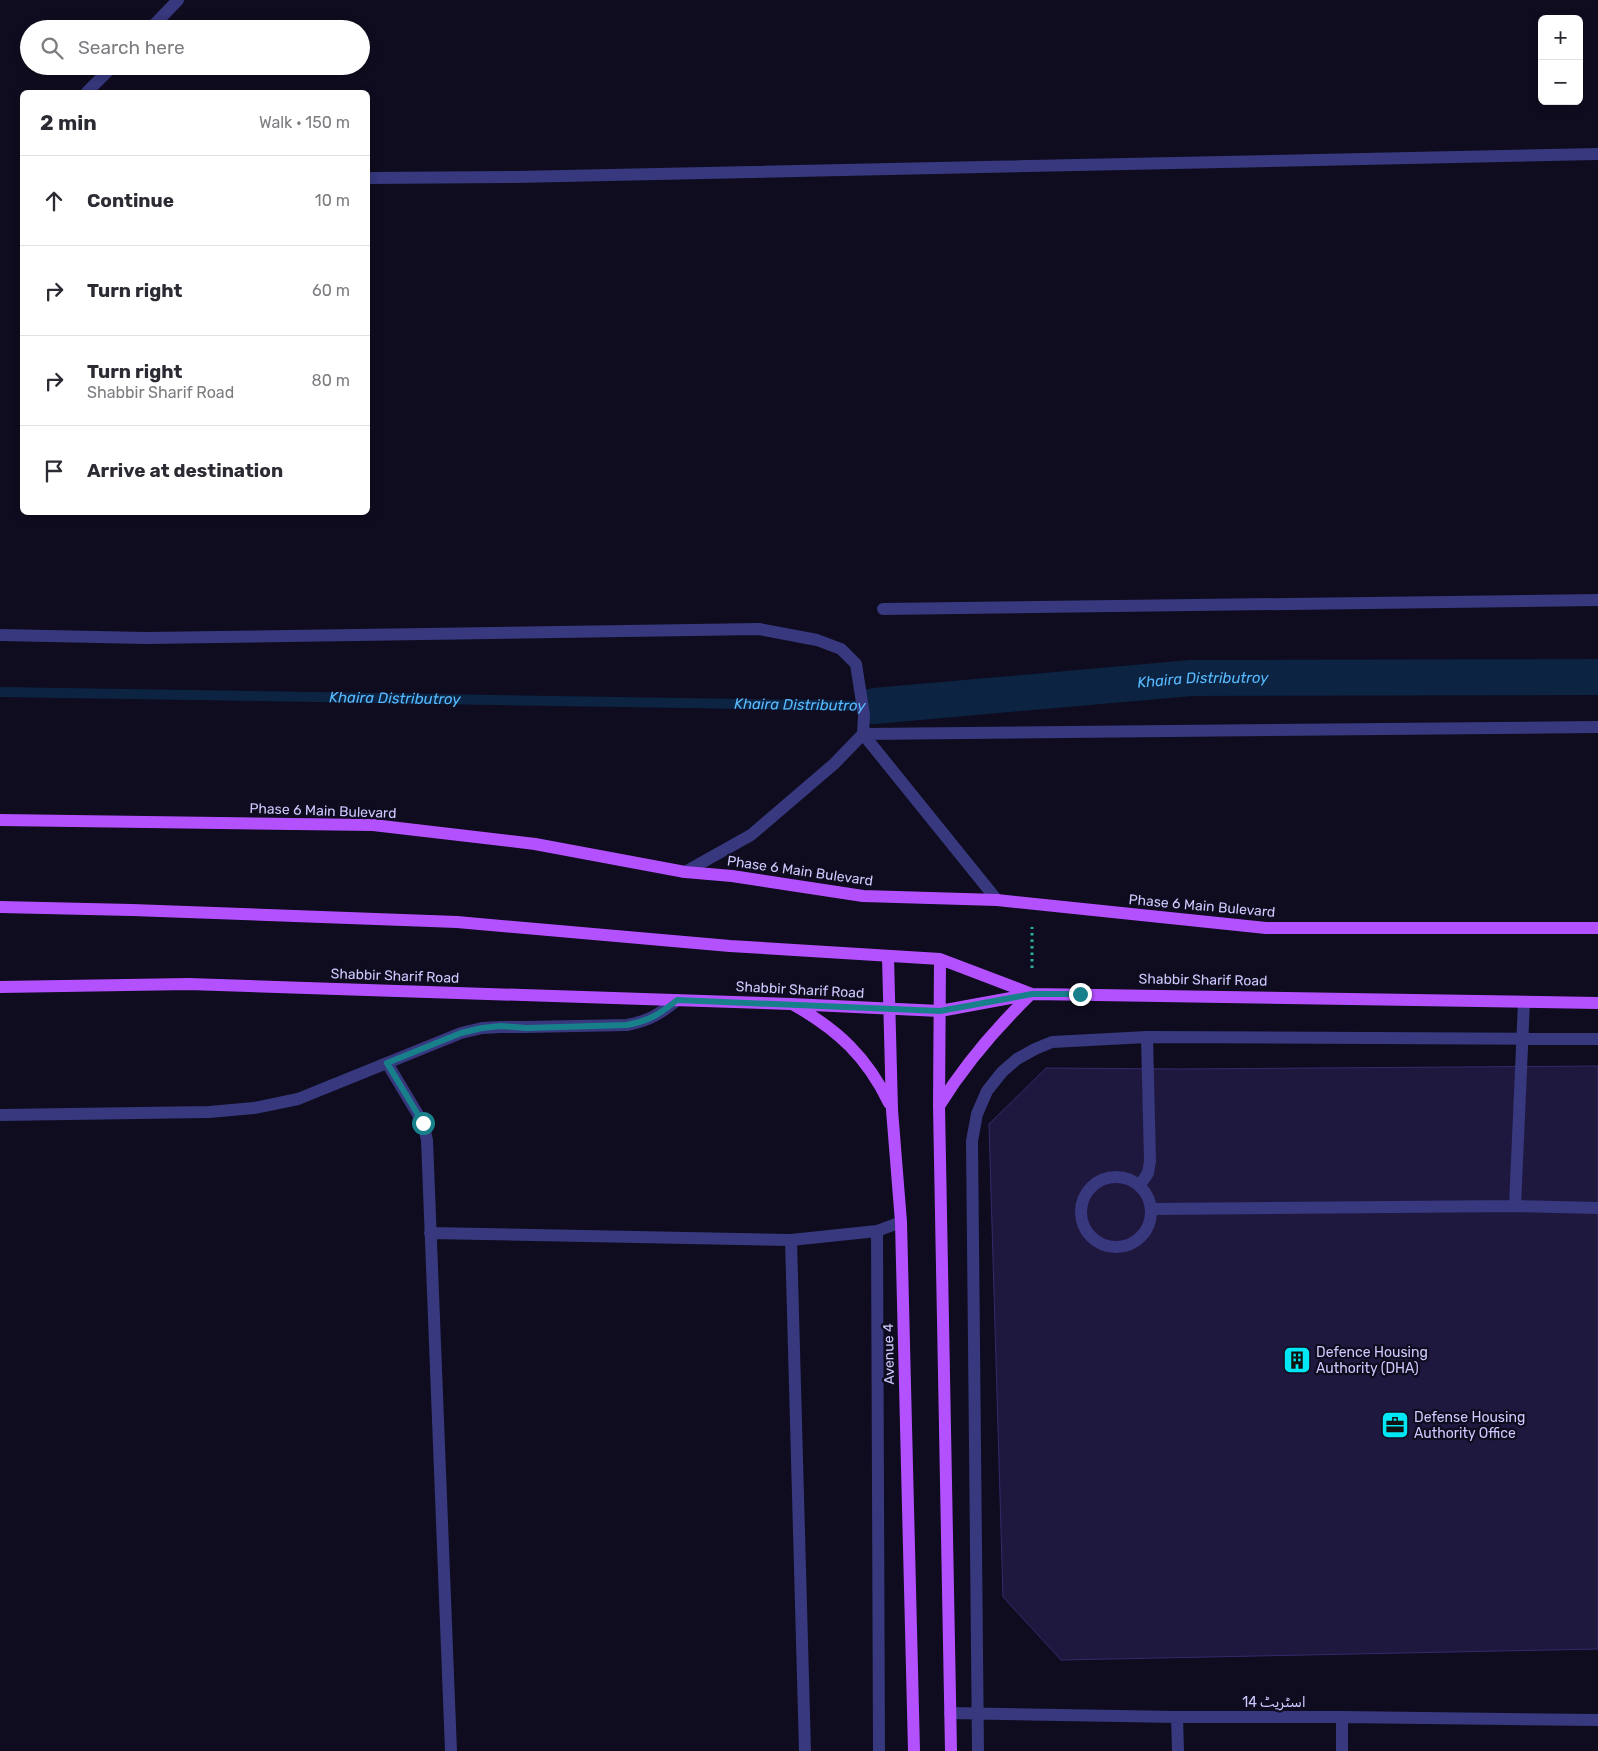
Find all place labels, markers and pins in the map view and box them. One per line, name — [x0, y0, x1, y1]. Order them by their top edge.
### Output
place label: Defence Housing Authority (DHA) — [1316, 1344, 1428, 1377]
building icon: Defence Housing Authority (DHA) — [1282, 1345, 1312, 1375]
place label: Defense Housing Authority Office — [1414, 1409, 1525, 1442]
office icon: Defense Housing Authority Office — [1380, 1410, 1410, 1440]

